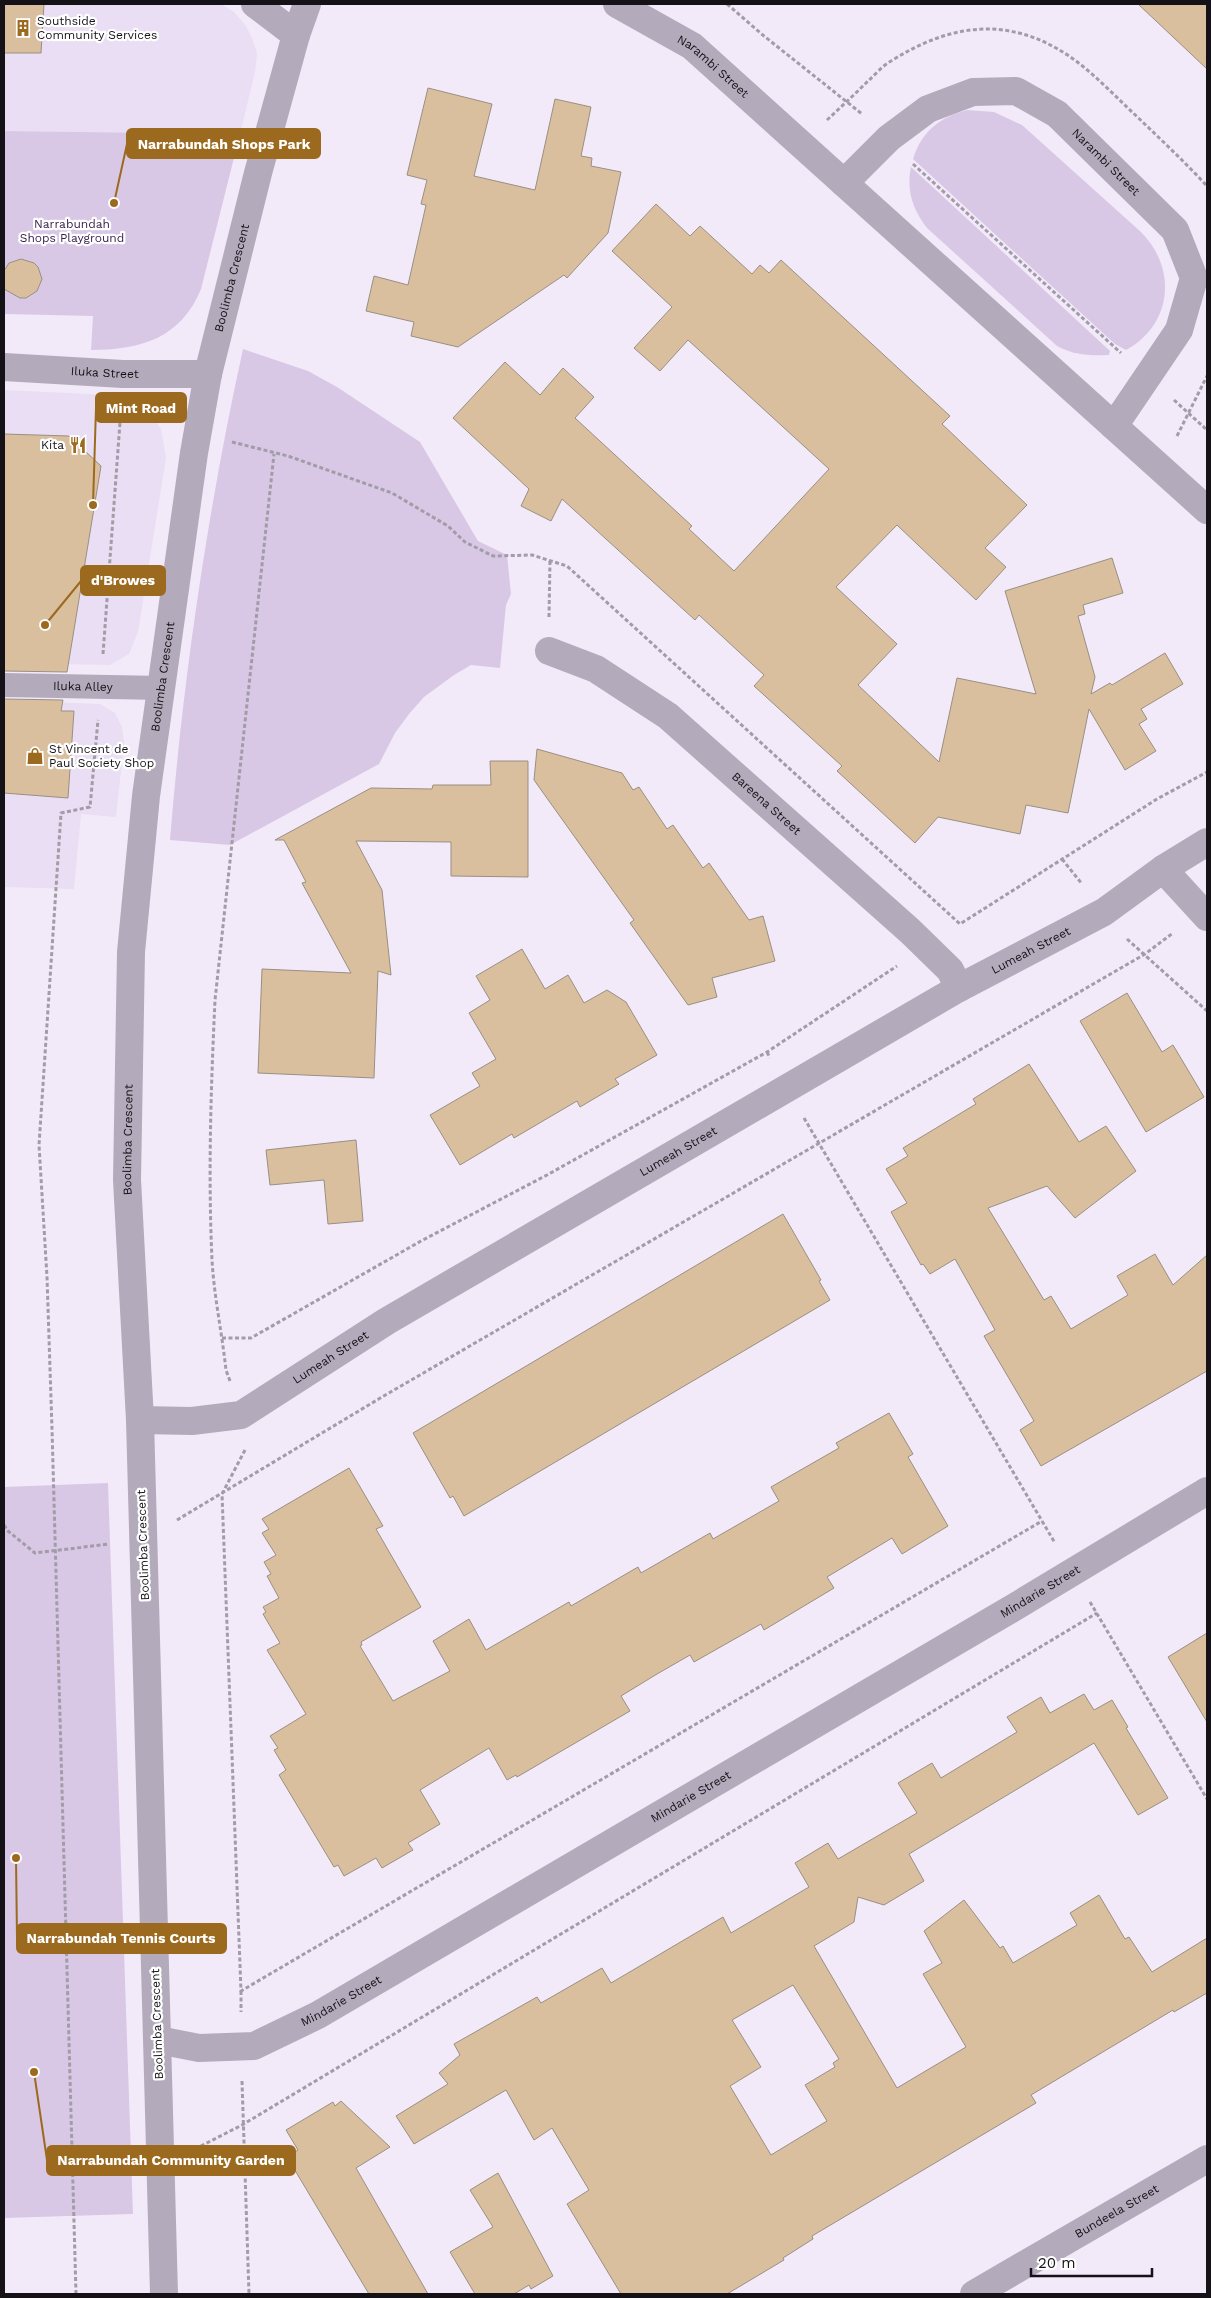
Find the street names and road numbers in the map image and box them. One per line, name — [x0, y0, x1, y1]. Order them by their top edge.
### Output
street label: Narambi Street — [675, 32, 752, 101]
street label: Narambi Street — [1069, 126, 1143, 198]
street label: Boolimba Crescent — [212, 222, 252, 333]
street label: Iluka Street — [70, 364, 139, 381]
street label: Boolimba Crescent — [148, 621, 177, 733]
street label: Iluka Alley — [53, 679, 114, 694]
street label: Bareena Street — [729, 769, 804, 838]
street label: Lumeah Street — [989, 924, 1073, 977]
street label: Boolimba Crescent — [120, 1084, 136, 1196]
street label: Lumeah Street — [637, 1123, 719, 1179]
street label: Lumeah Street — [290, 1328, 371, 1387]
street label: Boolimba Crescent — [134, 1489, 152, 1601]
street label: Mindarie Street — [998, 1562, 1083, 1621]
street label: Mindarie Street — [648, 1768, 733, 1826]
street label: Boolimba Crescent — [148, 1968, 166, 2080]
street label: Mindarie Street — [299, 1972, 384, 2029]
street label: Bundeela Street — [1072, 2182, 1161, 2241]

